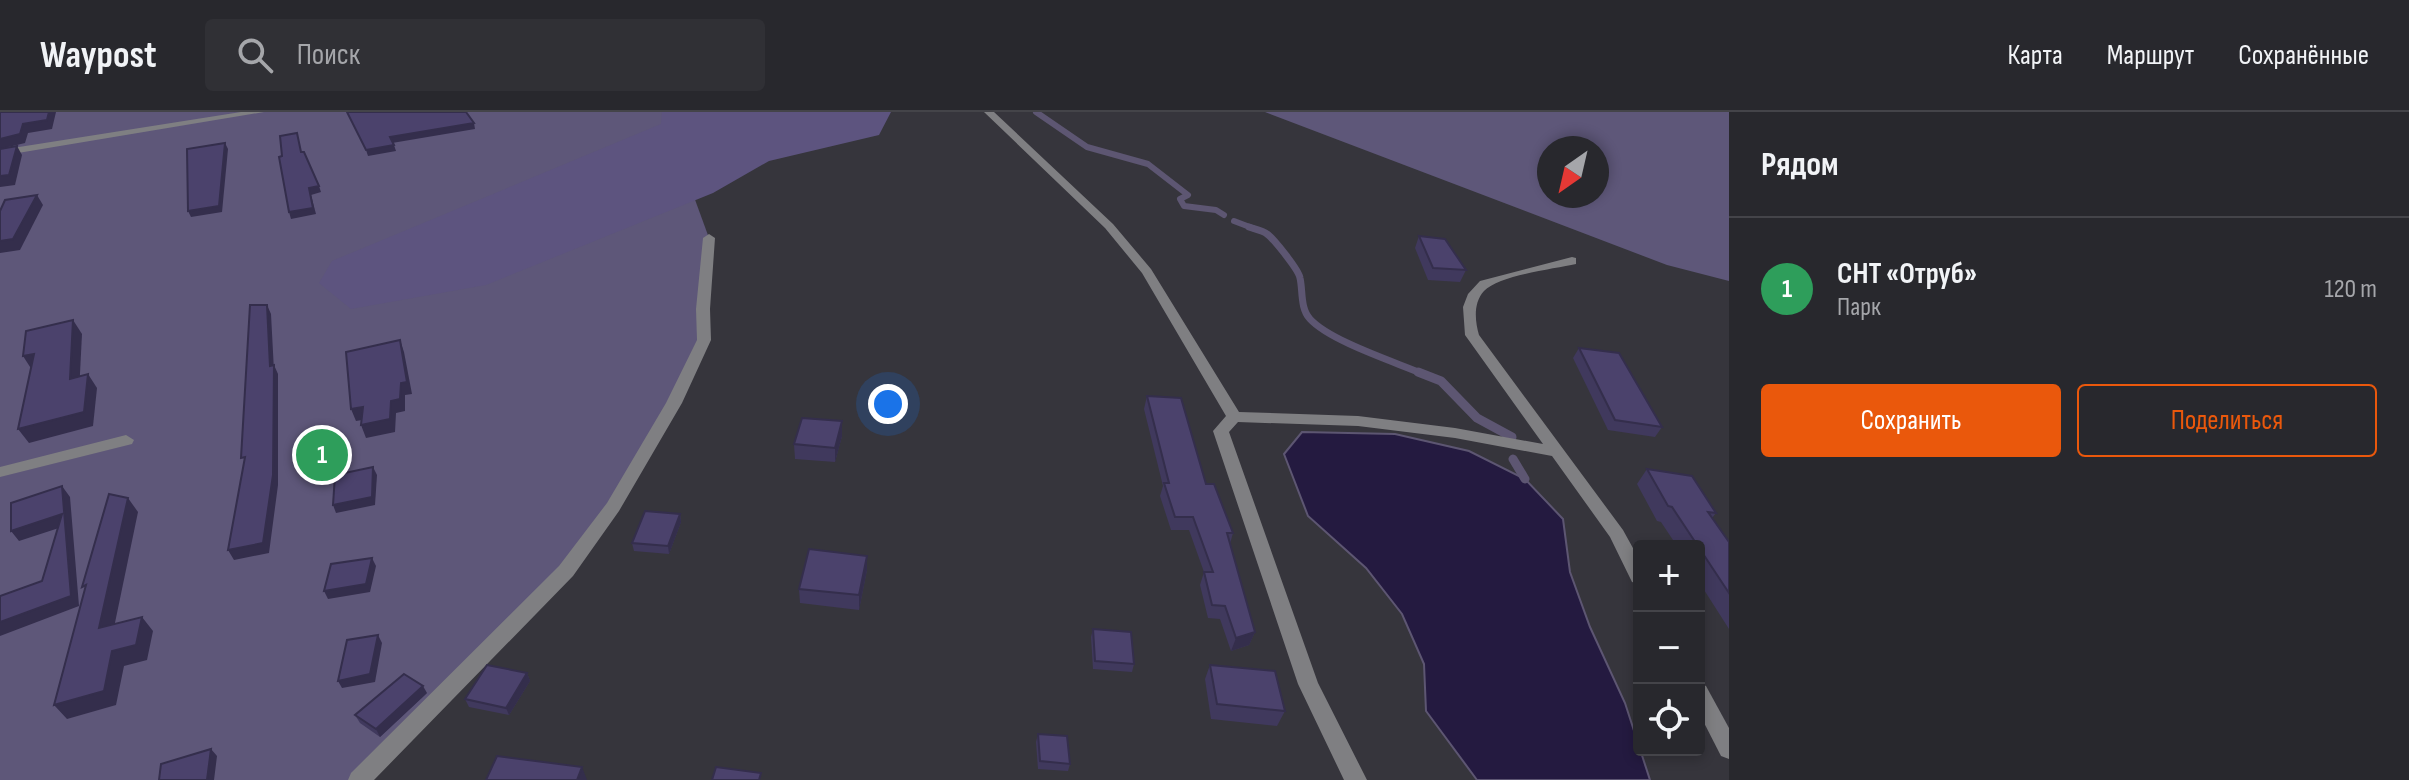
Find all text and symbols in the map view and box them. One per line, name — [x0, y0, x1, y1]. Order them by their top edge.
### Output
search box — [205, 19, 765, 91]
text: Waypost — [40, 33, 157, 78]
icon: search — [233, 33, 277, 77]
text: Поиск — [297, 37, 360, 73]
text: Карта — [2008, 39, 2063, 72]
text: Маршрут — [2107, 39, 2194, 72]
text: Сохранённые — [2238, 39, 2369, 72]
north arrow — [1537, 136, 1609, 208]
text: Рядом — [1761, 144, 1839, 185]
text: СНТ «Отруб» — [1837, 256, 1977, 292]
text: 1 — [1782, 274, 1792, 305]
text: 120 m — [2324, 274, 2377, 305]
text: Парк — [1837, 292, 1881, 323]
your location — [868, 384, 908, 424]
button: Сохранить — [1761, 384, 2061, 457]
button: Поделиться — [2077, 384, 2377, 457]
pin: 1 — [296, 425, 348, 485]
map controls — [1633, 540, 1705, 756]
button: + — [1633, 540, 1705, 612]
button: − — [1633, 612, 1705, 684]
button: locate — [1633, 684, 1705, 756]

